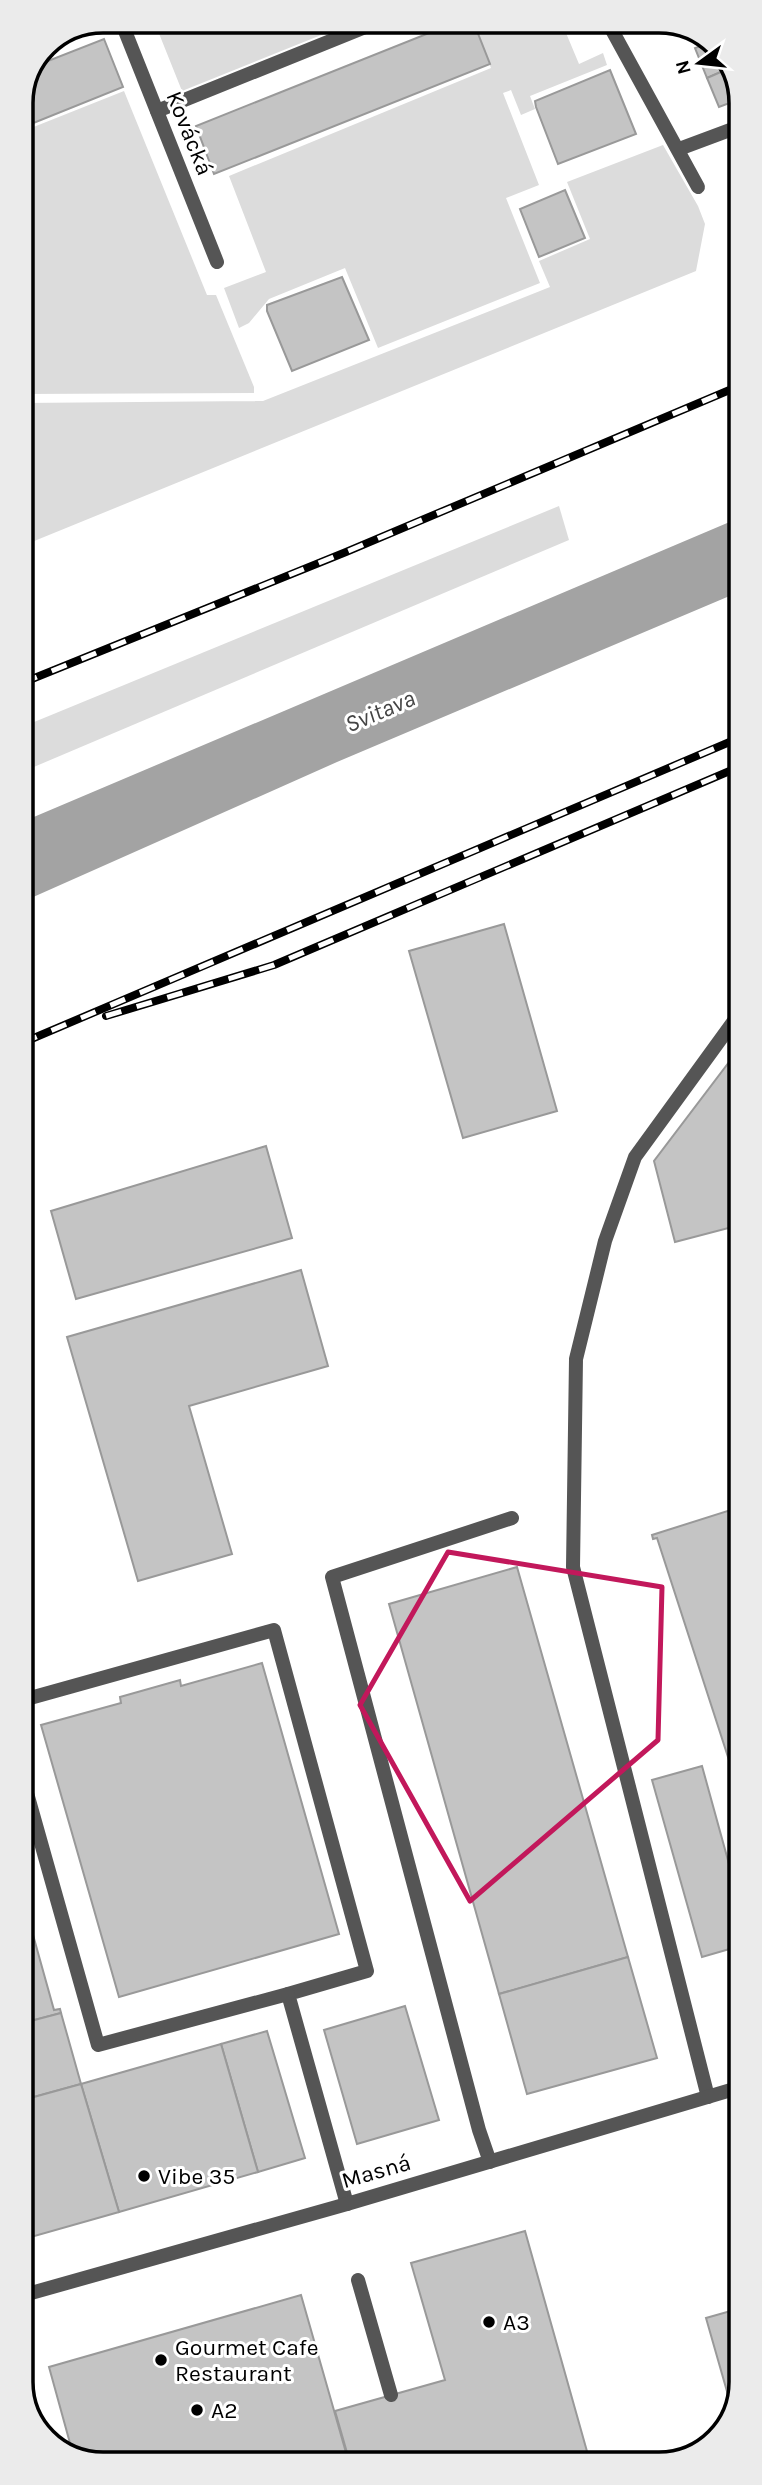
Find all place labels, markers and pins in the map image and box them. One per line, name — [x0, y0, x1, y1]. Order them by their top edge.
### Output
place label: Vibe 35 — [158, 2163, 235, 2190]
marker: Vibe 35 — [136, 2168, 152, 2184]
place label: A3 — [503, 2309, 530, 2336]
marker: A3 — [481, 2314, 497, 2330]
place label: Gourmet Cafe Restaurant — [175, 2334, 319, 2387]
marker: Gourmet Cafe Restaurant — [153, 2352, 169, 2368]
place label: A2 — [211, 2397, 238, 2424]
marker: A2 — [189, 2402, 205, 2418]

